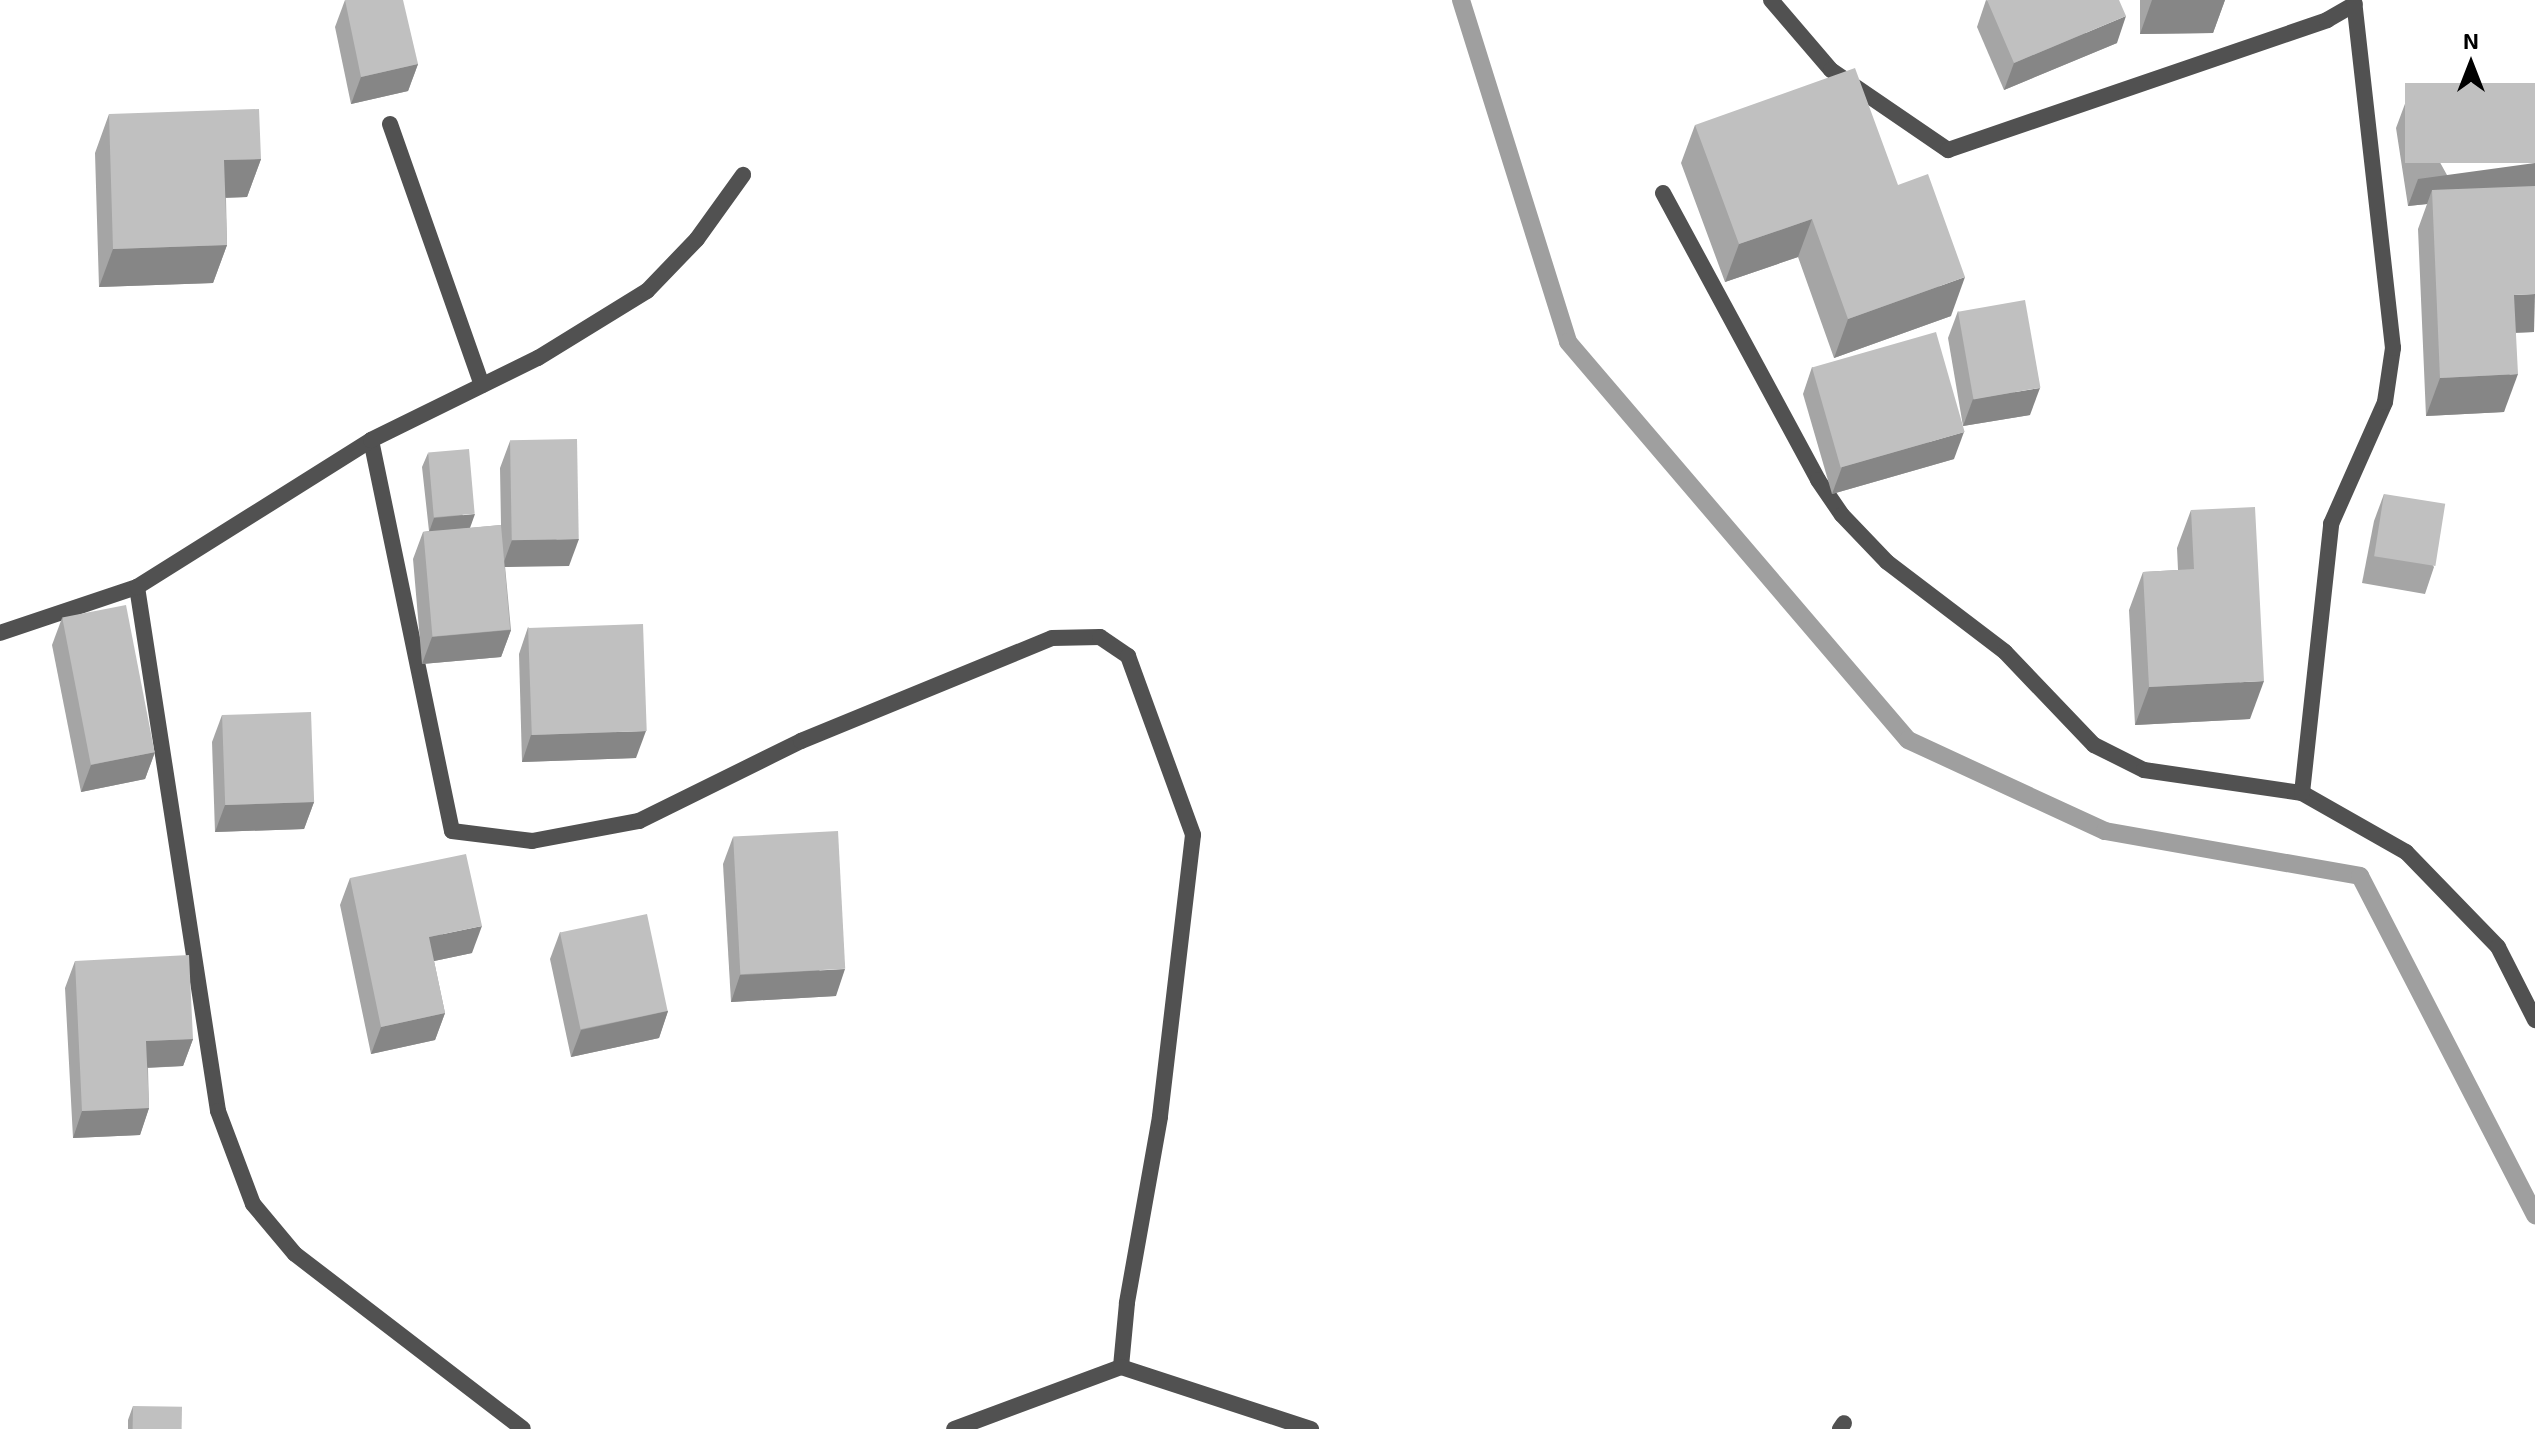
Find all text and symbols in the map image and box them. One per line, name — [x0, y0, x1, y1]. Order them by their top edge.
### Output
north arrow — [2431, 24, 2511, 104]
text: N — [2463, 27, 2479, 53]

